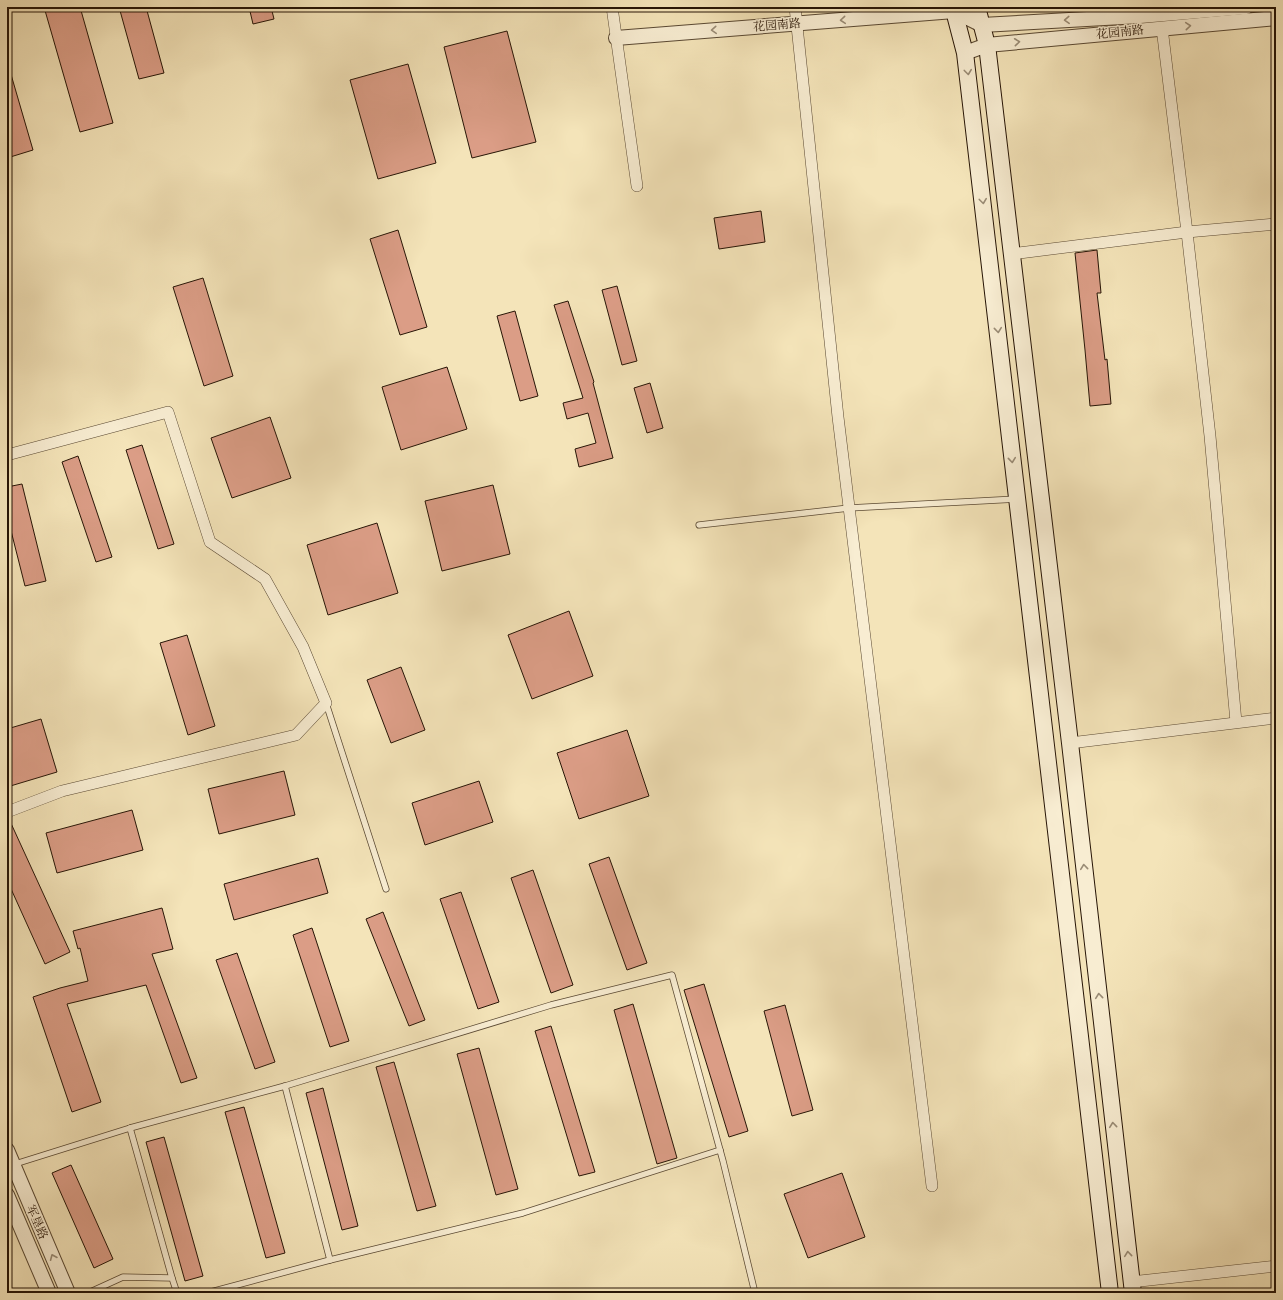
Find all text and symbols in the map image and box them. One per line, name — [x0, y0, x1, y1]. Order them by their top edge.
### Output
one-way arrow — [840, 15, 846, 24]
street label: 花园南路 — [752, 16, 802, 34]
one-way arrow — [1064, 16, 1070, 24]
one-way arrow — [1185, 21, 1191, 30]
street label: 花园南路 — [1095, 23, 1145, 41]
one-way arrow — [711, 26, 717, 35]
one-way arrow — [1014, 38, 1020, 47]
one-way arrow — [963, 69, 972, 75]
one-way arrow — [978, 198, 987, 204]
one-way arrow — [993, 327, 1002, 334]
one-way arrow — [1008, 457, 1017, 463]
one-way arrow — [1080, 864, 1089, 870]
one-way arrow — [1094, 993, 1103, 999]
one-way arrow — [1109, 1122, 1118, 1128]
street label: 军垦路 — [24, 1203, 50, 1241]
one-way arrow — [1124, 1251, 1133, 1257]
one-way arrow — [50, 1254, 58, 1262]

